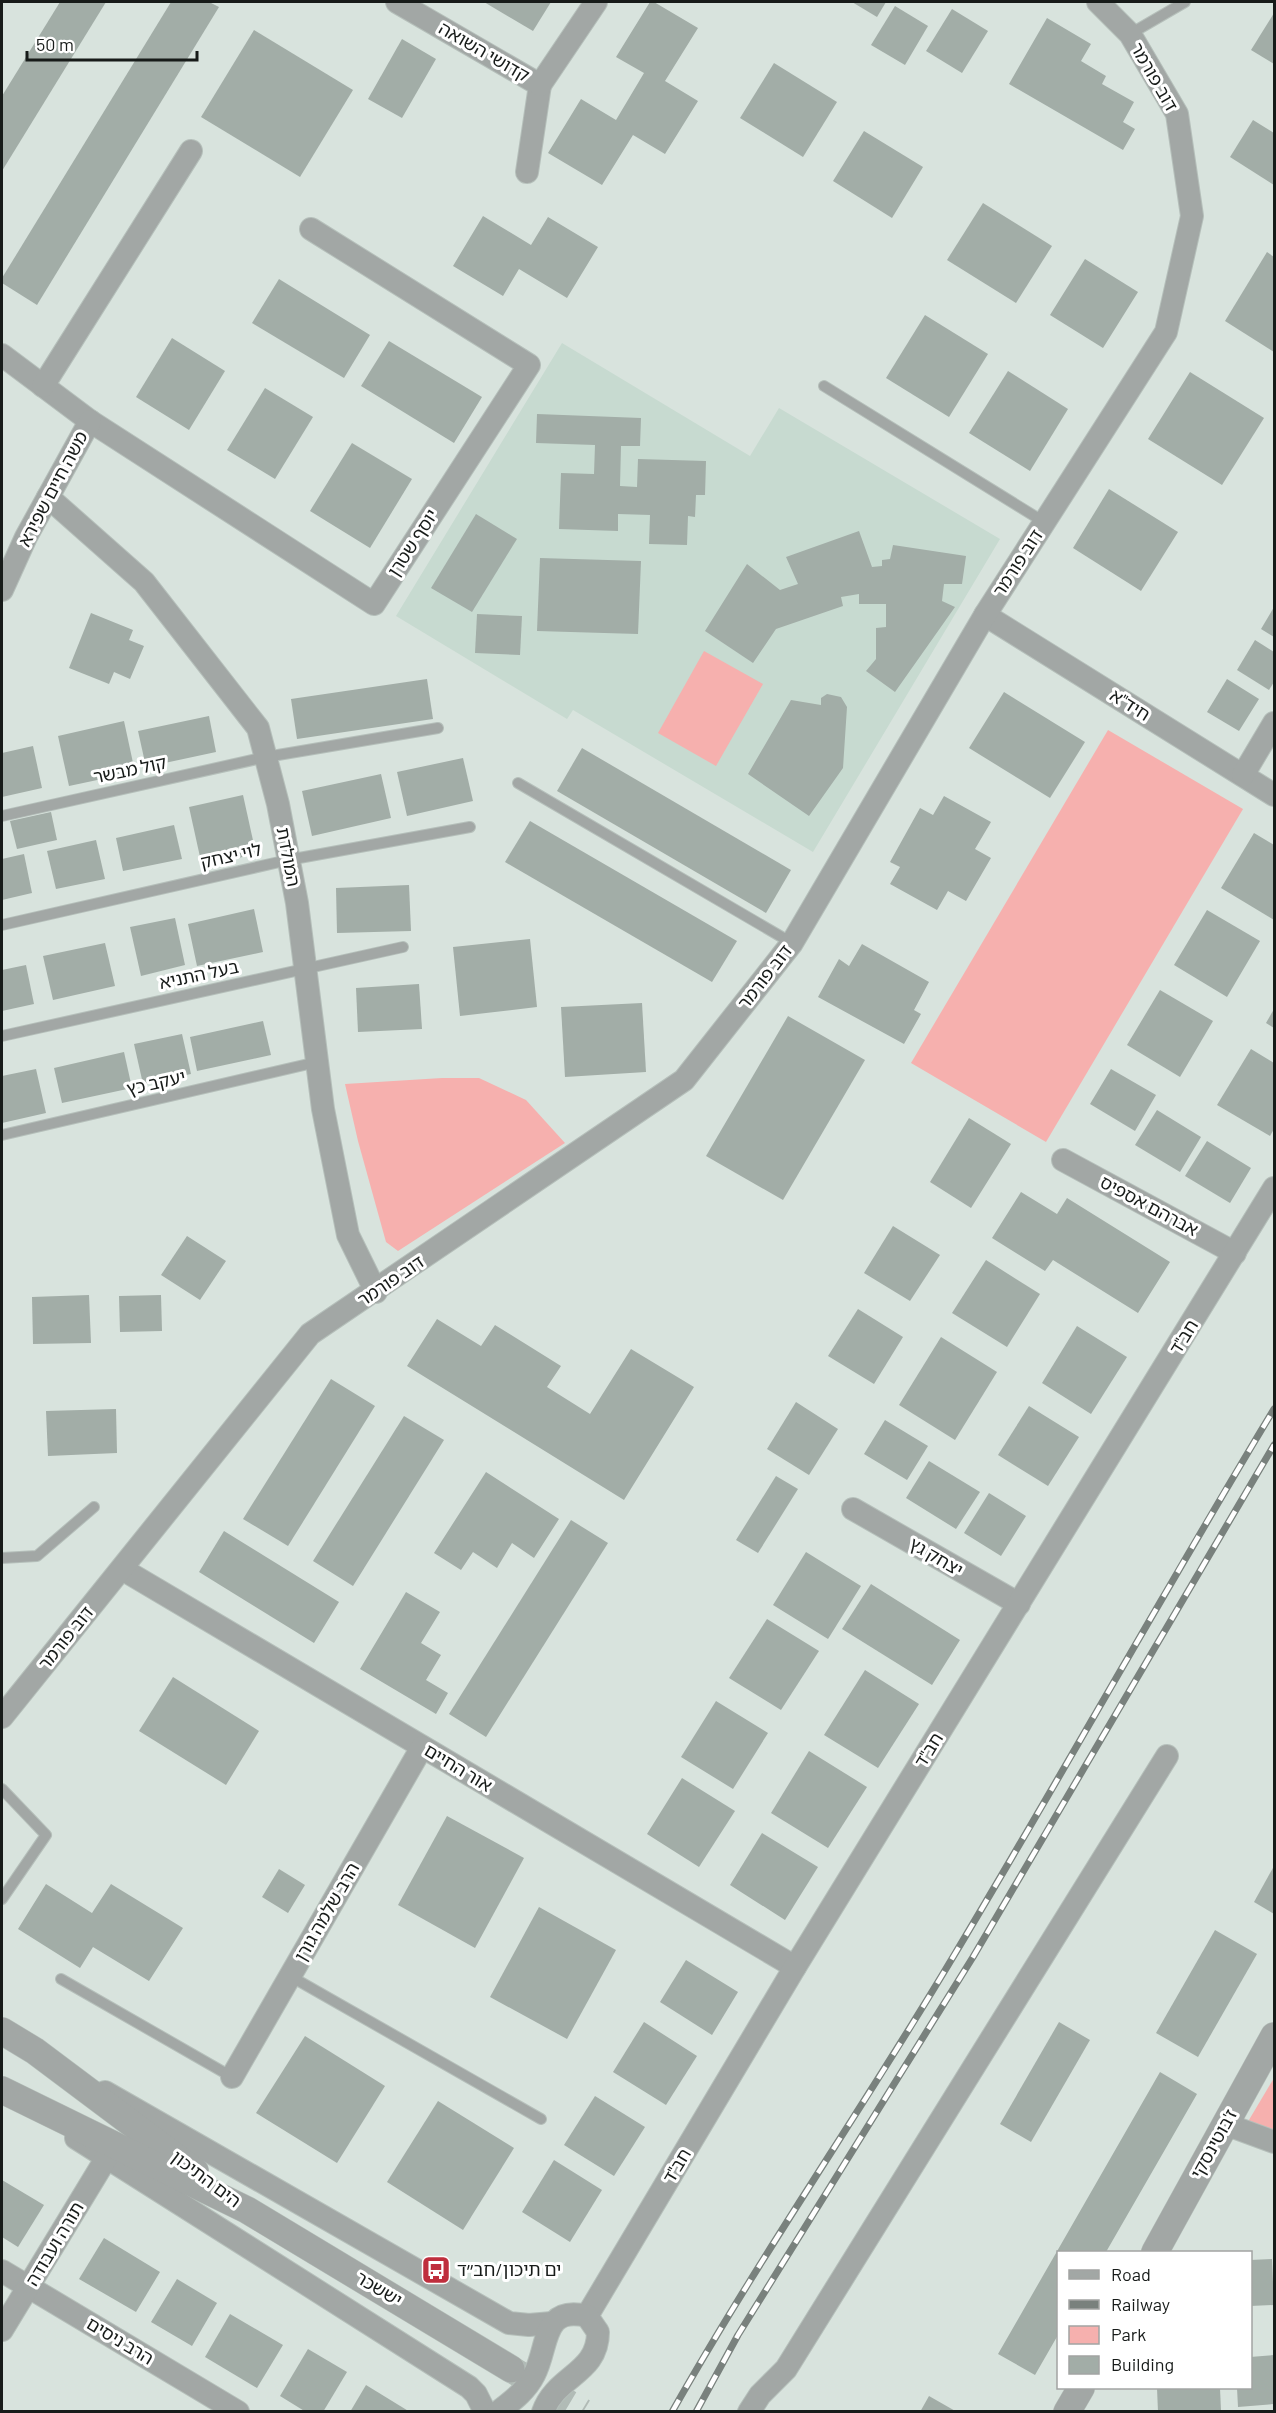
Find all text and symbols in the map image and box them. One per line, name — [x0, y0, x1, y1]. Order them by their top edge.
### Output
street label: קדושי השואה — [435, 16, 534, 86]
scale bar — [27, 24, 196, 62]
text: 50 m — [36, 33, 74, 55]
street label: דוב פורמר — [1126, 38, 1183, 115]
street label: משה חיים שפירא — [13, 427, 92, 550]
street label: יוסף שטרן — [382, 505, 442, 580]
street label: דוב פורמר — [987, 525, 1047, 600]
street label: חיד"א — [1106, 683, 1155, 725]
street label: קול מבשר — [91, 751, 168, 788]
street label: המולדת — [272, 825, 306, 888]
street label: לוי יצחק — [198, 837, 264, 873]
street label: דוב פורמר — [732, 940, 796, 1013]
street label: בעל התניא — [157, 955, 241, 993]
street label: יעקב כץ — [124, 1065, 187, 1099]
street label: אברהם אספיס — [1097, 1170, 1202, 1240]
street label: דוב פורמר — [353, 1250, 428, 1310]
street label: חב"ד — [1164, 1315, 1202, 1358]
street label: יצחק גץ — [906, 1532, 967, 1580]
street label: דוב פורמר — [33, 1601, 98, 1674]
street label: חב"ד — [909, 1728, 947, 1771]
street label: אור החיים — [421, 1738, 496, 1796]
street label: הרב שלמה גורן — [289, 1858, 363, 1965]
street label: ז'בוטינסקי — [1185, 2105, 1241, 2182]
street label: חב"ד — [657, 2144, 695, 2187]
street label: הים התיכון — [168, 2145, 246, 2211]
street label: תורה ועבודה — [20, 2197, 88, 2290]
legend — [1057, 2251, 1252, 2389]
bus stop icon: ים תיכון/חב״ד — [420, 2254, 452, 2286]
place label: ים תיכון/חב״ד — [457, 2258, 561, 2280]
text: Road — [1111, 2263, 1151, 2285]
street label: יששכר — [352, 2266, 407, 2310]
text: Railway — [1111, 2293, 1170, 2315]
street label: הרב ניסים — [83, 2312, 158, 2369]
text: Park — [1111, 2323, 1146, 2345]
text: Building — [1111, 2353, 1174, 2375]

